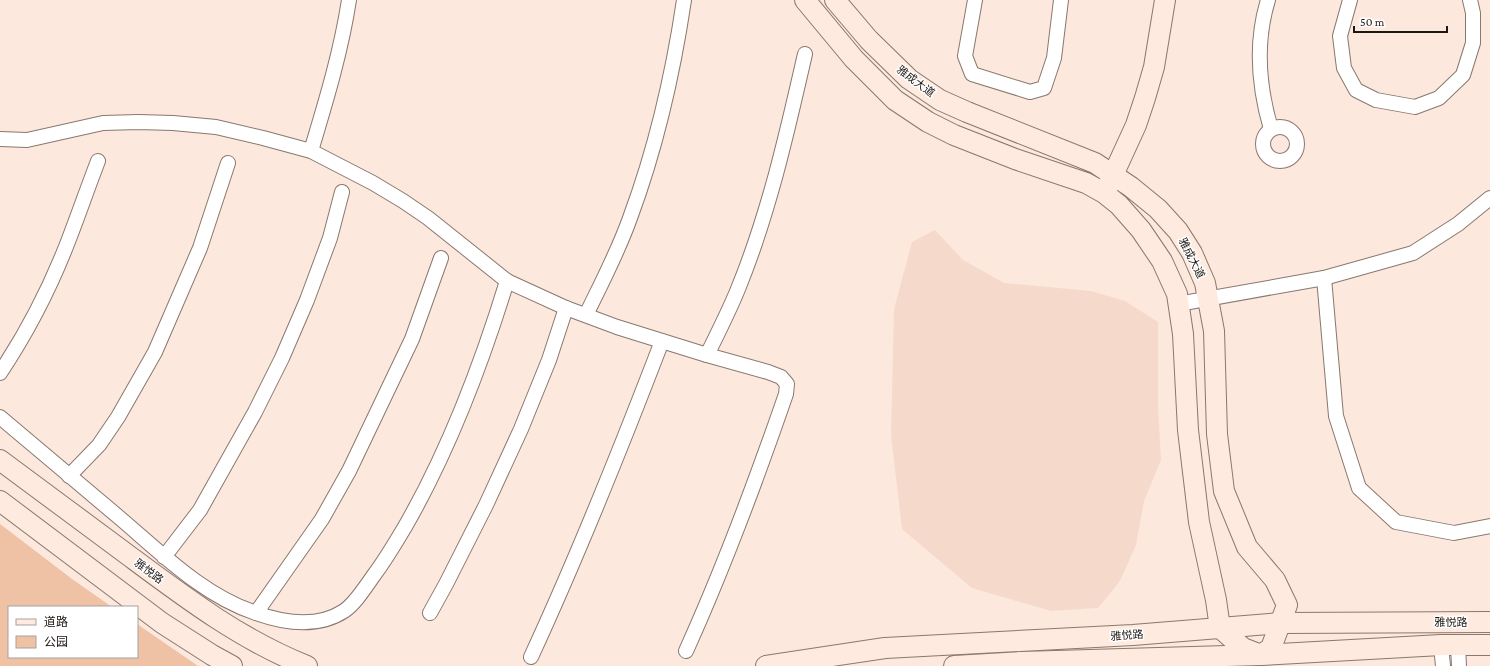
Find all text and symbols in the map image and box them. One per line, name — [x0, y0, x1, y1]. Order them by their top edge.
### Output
scale bar — [1354, 8, 1447, 34]
text: 50 m — [1360, 15, 1385, 29]
street label: 雅成大道 — [895, 63, 937, 99]
street label: 雅成大道 — [1177, 236, 1207, 280]
street label: 雅悦路 — [132, 556, 166, 586]
legend — [8, 606, 138, 658]
text: 道路 — [44, 615, 68, 629]
street label: 雅悦路 — [1435, 616, 1468, 628]
street label: 雅悦路 — [1110, 628, 1144, 642]
text: 公园 — [44, 635, 68, 649]

